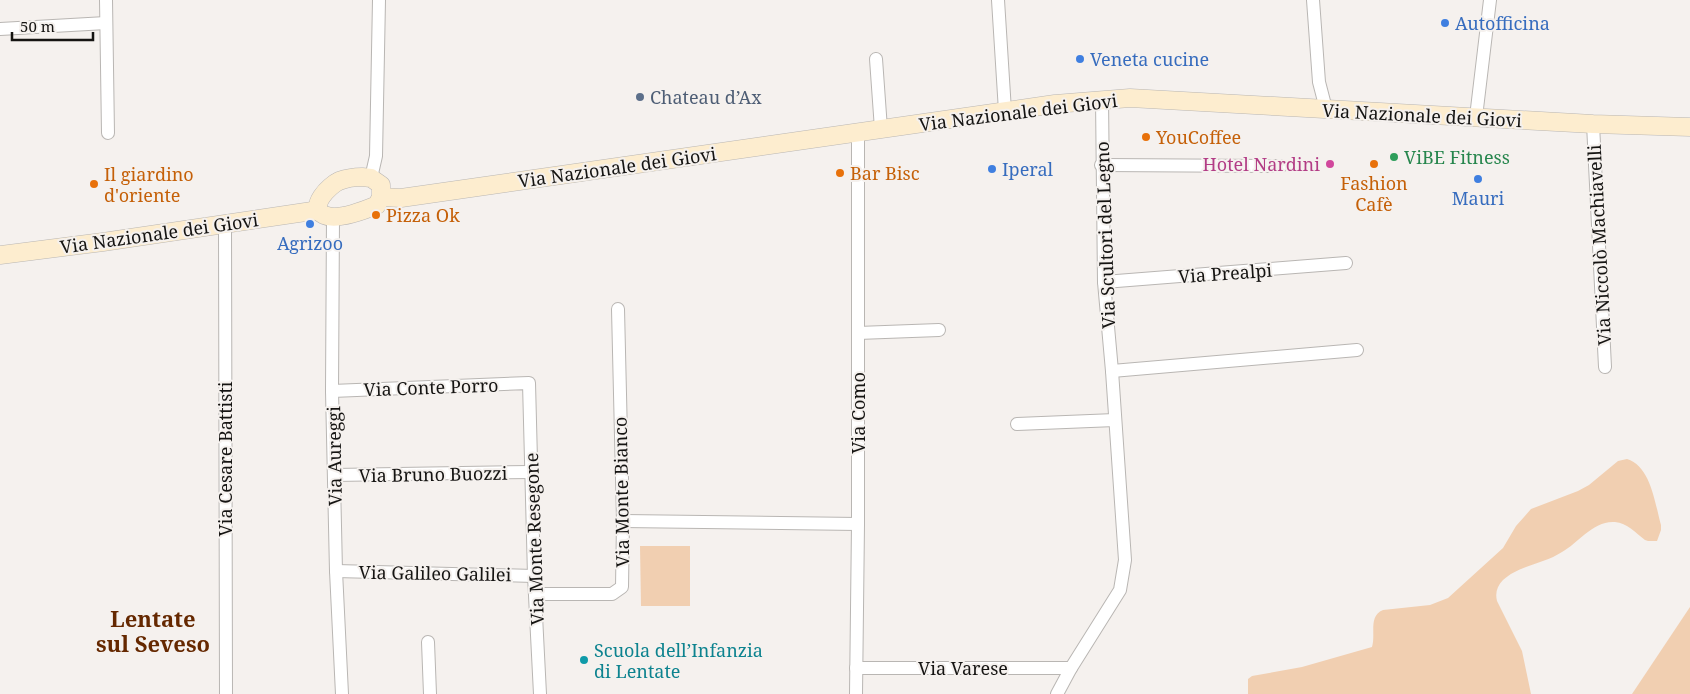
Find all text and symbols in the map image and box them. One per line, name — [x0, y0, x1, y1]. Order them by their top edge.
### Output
scale bar — [12, 10, 94, 42]
place label: Autofficina — [1455, 11, 1550, 35]
text: 50 m — [20, 16, 55, 36]
marker: Autofficina — [1439, 17, 1451, 29]
place label: Veneta cucine — [1090, 47, 1209, 71]
marker: Veneta cucine — [1074, 53, 1086, 65]
place label: Chateau d’Ax — [650, 85, 762, 109]
street label: Via Nazionale dei Giovi — [917, 88, 1119, 136]
marker: Chateau d’Ax — [634, 91, 646, 103]
street label: Via Nazionale dei Giovi — [1322, 98, 1523, 132]
place label: YouCoffee — [1155, 125, 1241, 149]
marker: YouCoffee — [1140, 131, 1152, 143]
street label: Via Nazionale dei Giovi — [516, 141, 718, 193]
street label: Via Scultori del Legno — [1090, 141, 1120, 329]
street label: Via Niccolò Machiavelli — [1582, 144, 1616, 346]
place label: ViBE Fitness — [1404, 145, 1510, 169]
marker: ViBE Fitness — [1388, 151, 1400, 163]
place label: Hotel Nardini — [1203, 152, 1320, 176]
place label: Iperal — [1002, 157, 1054, 181]
marker: Hotel Nardini — [1324, 158, 1336, 170]
marker: Fashion Cafè — [1368, 158, 1380, 170]
place label: Bar Bisc — [850, 161, 920, 185]
place label: Il giardino d'oriente — [104, 162, 194, 207]
marker: Iperal — [986, 163, 998, 175]
marker: Bar Bisc — [834, 167, 846, 179]
place label: Fashion Cafè — [1340, 171, 1408, 216]
marker: Mauri — [1472, 173, 1484, 185]
marker: Il giardino d'oriente — [88, 178, 100, 190]
place label: Mauri — [1452, 186, 1505, 210]
place label: Pizza Ok — [386, 203, 460, 227]
street label: Via Nazionale dei Giovi — [58, 207, 260, 259]
marker: Pizza Ok — [370, 209, 382, 221]
marker: Agrizoo — [304, 218, 316, 230]
place label: Agrizoo — [277, 231, 343, 255]
street label: Via Prealpi — [1177, 258, 1273, 288]
street label: Via Como — [846, 372, 870, 454]
street label: Via Conte Porro — [363, 373, 499, 401]
street label: Via Cesare Battisti — [213, 381, 237, 537]
street label: Via Aureggi — [321, 406, 347, 506]
street label: Via Monte Bianco — [608, 416, 634, 568]
street label: Via Monte Resegone — [519, 452, 549, 626]
street label: Via Bruno Buozzi — [358, 461, 508, 487]
street label: Via Galileo Galilei — [358, 560, 512, 586]
district label: Lentate sul Seveso — [96, 603, 210, 658]
place label: Scuola dell’Infanzia di Lentate — [594, 638, 763, 683]
marker: Scuola dell’Infanzia di Lentate — [578, 654, 590, 666]
street label: Via Varese — [918, 656, 1008, 680]

